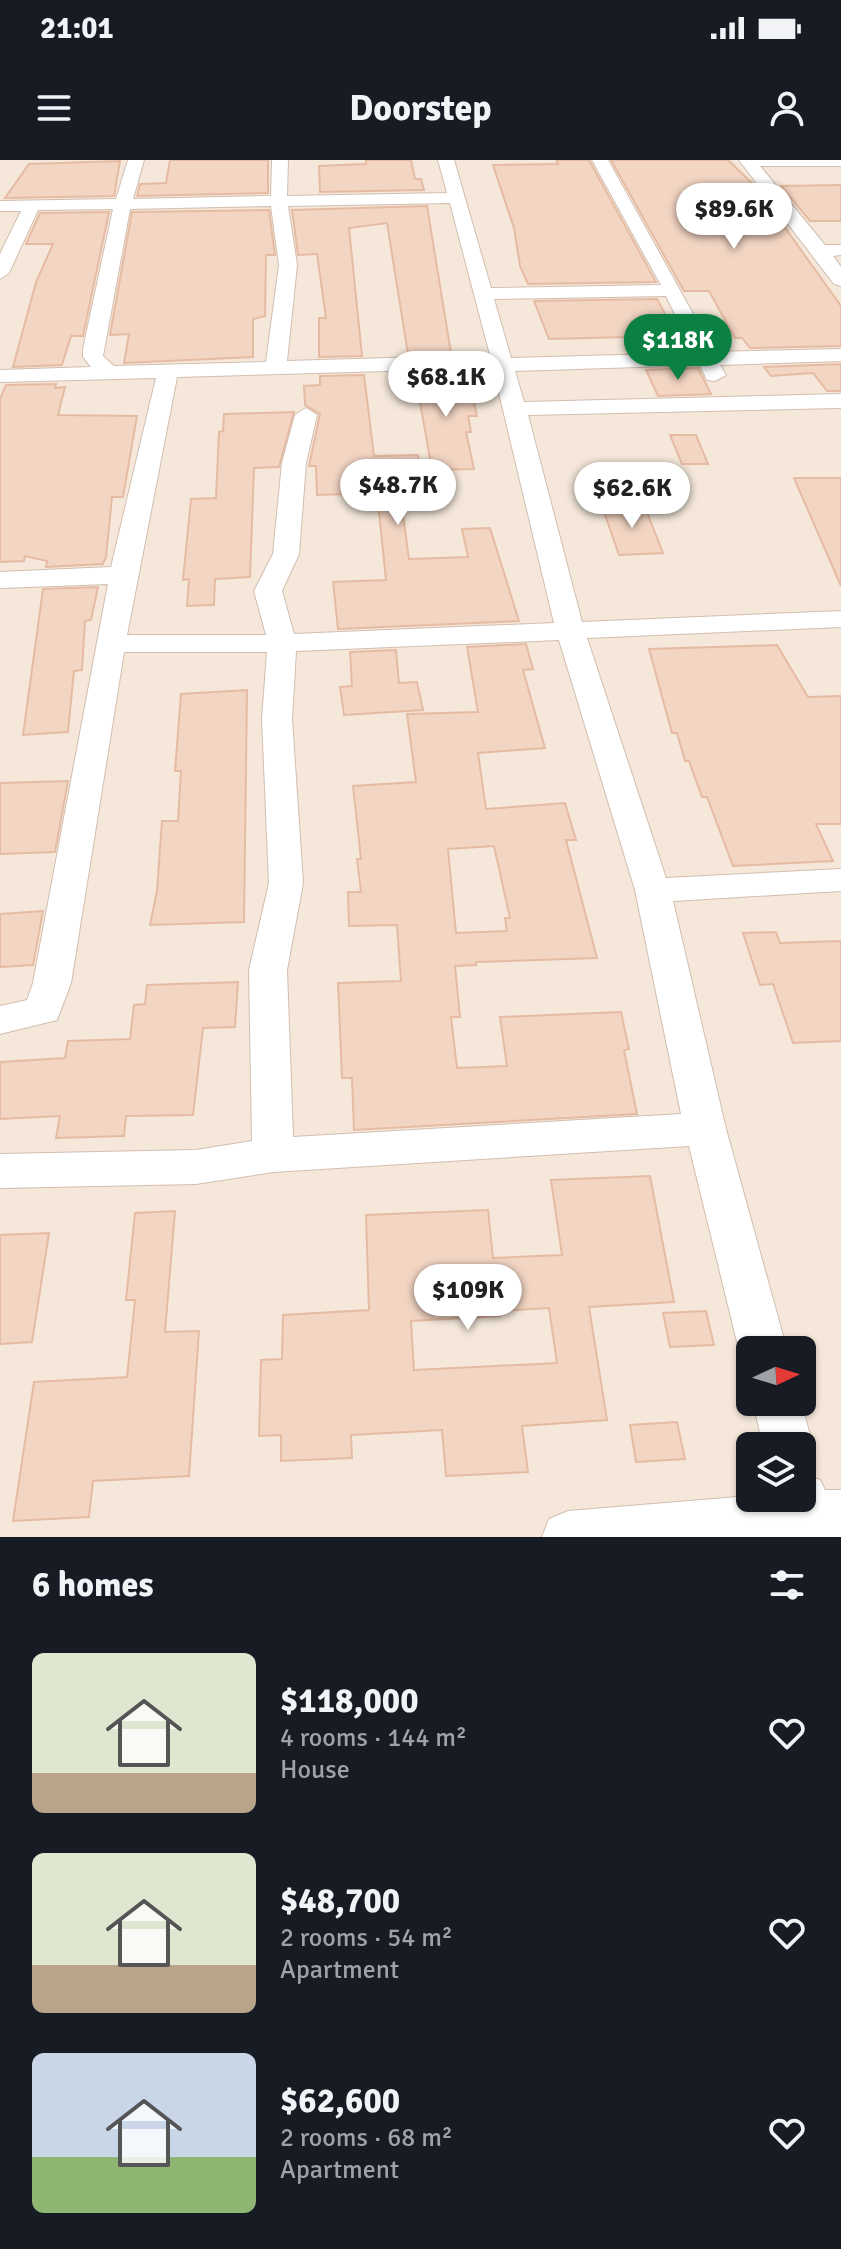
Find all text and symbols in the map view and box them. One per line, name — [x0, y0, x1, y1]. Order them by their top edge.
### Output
text: 21:01 — [40, 10, 114, 47]
icon: menu — [32, 86, 76, 130]
text: Doorstep — [349, 86, 492, 131]
icon: person — [765, 86, 809, 130]
pin: $89.6K — [669, 183, 799, 251]
text: $89.6K — [694, 193, 774, 225]
pin: $118K — [622, 314, 734, 382]
text: $118K — [642, 324, 714, 356]
pin: $68.1K — [381, 351, 511, 419]
text: $68.1K — [406, 361, 486, 393]
pin: $48.7K — [333, 459, 463, 527]
pin: $62.6K — [567, 462, 697, 530]
text: $48.7K — [358, 469, 438, 501]
text: $62.6K — [592, 472, 672, 504]
pin: $109K — [412, 1264, 524, 1332]
text: $109K — [432, 1274, 504, 1306]
north arrow — [736, 1336, 816, 1416]
map controls — [736, 1336, 816, 1512]
button: layers — [736, 1432, 816, 1512]
icon: filters — [765, 1563, 809, 1607]
text: 6 homes — [32, 1564, 153, 1606]
text: $118,000 — [280, 1680, 419, 1722]
icon: home — [96, 1685, 192, 1781]
icon: heart — [765, 1711, 809, 1755]
text: 4 rooms · 144 m² — [280, 1722, 467, 1754]
text: House — [280, 1754, 350, 1786]
text: $48,700 — [280, 1880, 400, 1922]
icon: home — [96, 1885, 192, 1981]
icon: heart — [765, 1911, 809, 1955]
text: 2 rooms · 54 m² — [280, 1922, 453, 1954]
text: Apartment — [280, 1954, 399, 1986]
text: $62,600 — [280, 2080, 400, 2122]
icon: home — [96, 2085, 192, 2181]
icon: heart — [765, 2111, 809, 2155]
text: 2 rooms · 68 m² — [280, 2122, 453, 2154]
text: Apartment — [280, 2154, 399, 2186]

